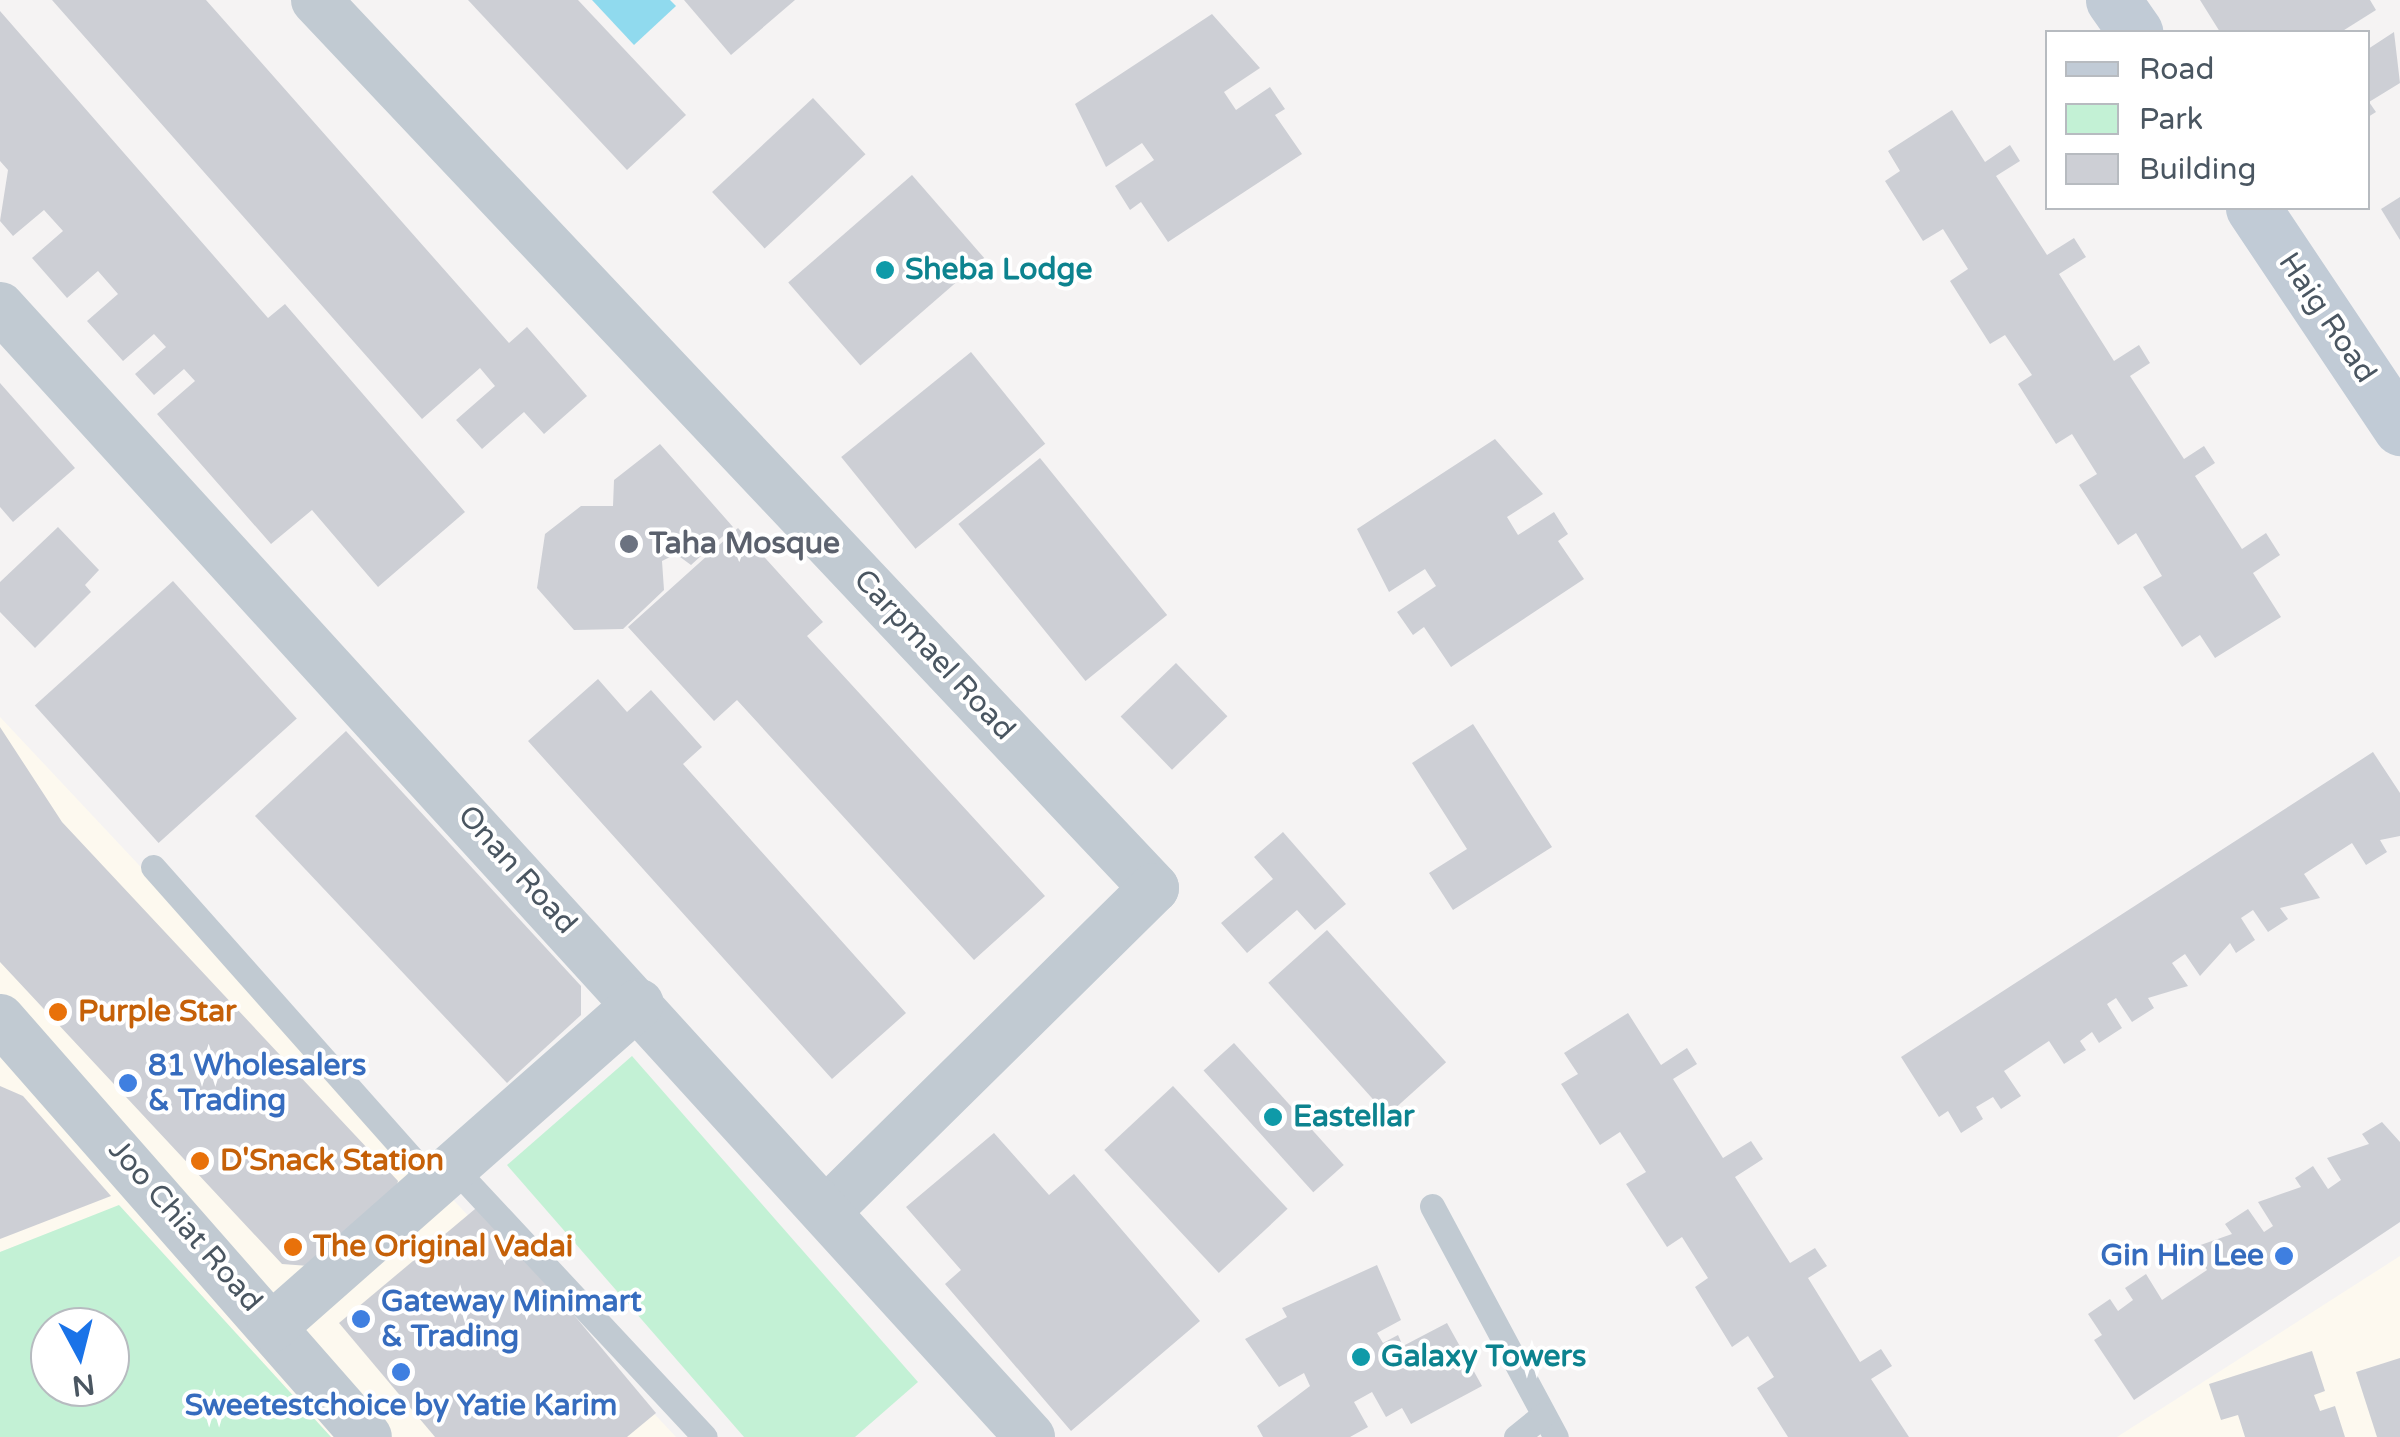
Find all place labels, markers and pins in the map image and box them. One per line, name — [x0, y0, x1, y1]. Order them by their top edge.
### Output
place label: Sheba Lodge — [905, 252, 1092, 288]
marker: Sheba Lodge — [874, 259, 896, 281]
place label: Taha Mosque — [649, 526, 840, 562]
marker: Taha Mosque — [618, 533, 640, 555]
place label: Purple Star — [78, 994, 237, 1030]
marker: Purple Star — [47, 1001, 69, 1023]
place label: 81 Wholesalers & Trading — [148, 1048, 366, 1118]
marker: 81 Wholesalers & Trading — [117, 1072, 139, 1094]
place label: Eastellar — [1293, 1099, 1415, 1135]
marker: Eastellar — [1262, 1106, 1284, 1128]
place label: D'Snack Station — [220, 1143, 444, 1179]
marker: D'Snack Station — [189, 1150, 211, 1172]
place label: The Original Vadai — [313, 1229, 573, 1265]
marker: The Original Vadai — [282, 1236, 304, 1258]
place label: Gin Hin Lee — [2101, 1238, 2264, 1274]
marker: Gin Hin Lee — [2273, 1245, 2295, 1267]
place label: Gateway Minimart & Trading — [381, 1284, 642, 1354]
marker: Gateway Minimart & Trading — [350, 1308, 372, 1330]
place label: Galaxy Towers — [1381, 1339, 1586, 1375]
marker: Galaxy Towers — [1350, 1346, 1372, 1368]
marker: Sweetestchoice by Yatie Karim — [390, 1361, 412, 1383]
place label: Sweetestchoice by Yatie Karim — [185, 1388, 617, 1424]

